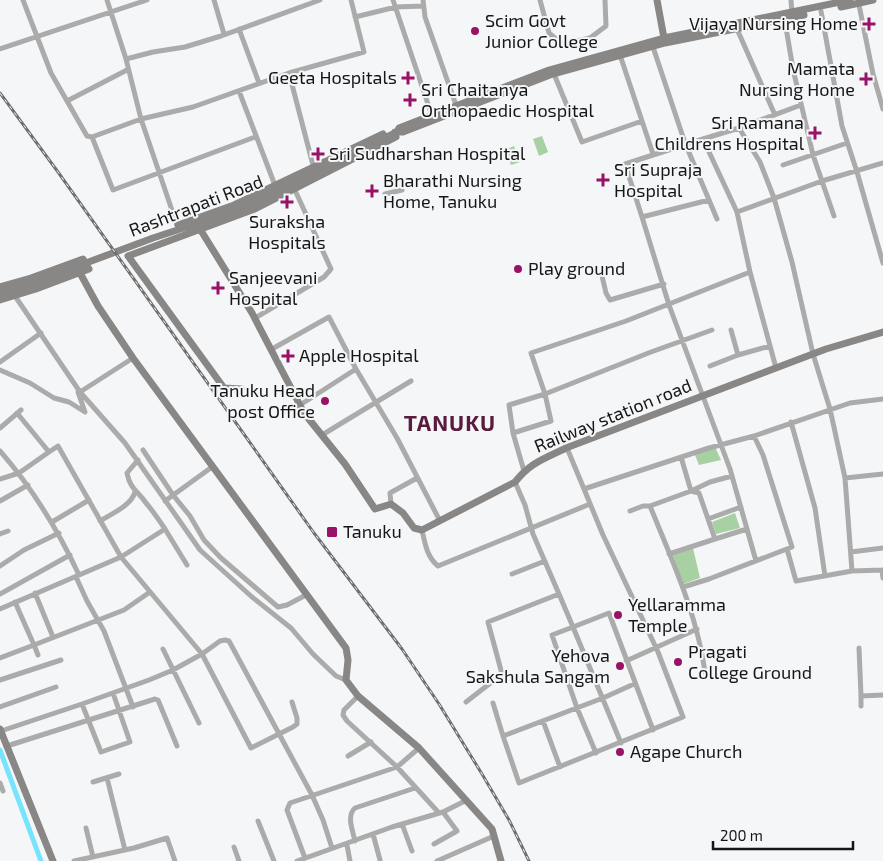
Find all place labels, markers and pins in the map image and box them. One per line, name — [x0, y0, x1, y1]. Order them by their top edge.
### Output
place label: Scim Govt Junior College — [485, 9, 598, 52]
place label: Vijaya Nursing Home — [689, 12, 858, 34]
marker: Vijaya Nursing Home — [862, 17, 876, 31]
marker: Scim Govt Junior College — [469, 25, 481, 37]
place label: Mamata Nursing Home — [739, 57, 855, 100]
place label: Geeta Hospitals — [268, 66, 397, 88]
marker: Geeta Hospitals — [401, 71, 415, 85]
marker: Mamata Nursing Home — [859, 72, 873, 86]
place label: Sri Chaitanya Orthopaedic Hospital — [421, 78, 594, 121]
marker: Sri Chaitanya Orthopaedic Hospital — [403, 93, 417, 107]
place label: Sri Ramana Childrens Hospital — [655, 111, 805, 154]
marker: Sri Ramana Childrens Hospital — [808, 126, 822, 140]
place label: Sri Sudharshan Hospital — [329, 142, 526, 164]
marker: Sri Sudharshan Hospital — [311, 147, 325, 161]
place label: Sri Supraja Hospital — [614, 158, 702, 201]
place label: Bharathi Nursing Home, Tanuku — [383, 169, 522, 212]
marker: Sri Supraja Hospital — [596, 173, 610, 187]
marker: Bharathi Nursing Home, Tanuku — [365, 184, 379, 198]
marker: Suraksha Hospitals — [280, 195, 294, 209]
place label: Suraksha Hospitals — [248, 210, 326, 253]
place label: Play ground — [528, 257, 625, 279]
marker: Play ground — [512, 263, 524, 275]
place label: Sanjeevani Hospital — [229, 266, 317, 309]
marker: Sanjeevani Hospital — [211, 281, 225, 295]
place label: Apple Hospital — [299, 344, 419, 366]
marker: Apple Hospital — [281, 349, 295, 363]
place label: Tanuku Head post Office — [210, 379, 315, 422]
marker: Tanuku Head post Office — [319, 395, 331, 407]
place label: Tanuku — [343, 520, 402, 542]
marker: Tanuku — [325, 525, 339, 539]
place label: Yellaramma Temple — [628, 593, 726, 636]
marker: Yellaramma Temple — [612, 609, 624, 621]
place label: Pragati College Ground — [688, 640, 812, 683]
place label: Yehova Sakshula Sangam — [466, 644, 610, 687]
marker: Pragati College Ground — [672, 656, 684, 668]
marker: Yehova Sakshula Sangam — [614, 660, 626, 672]
place label: Agape Church — [630, 740, 742, 762]
marker: Agape Church — [614, 746, 626, 758]

